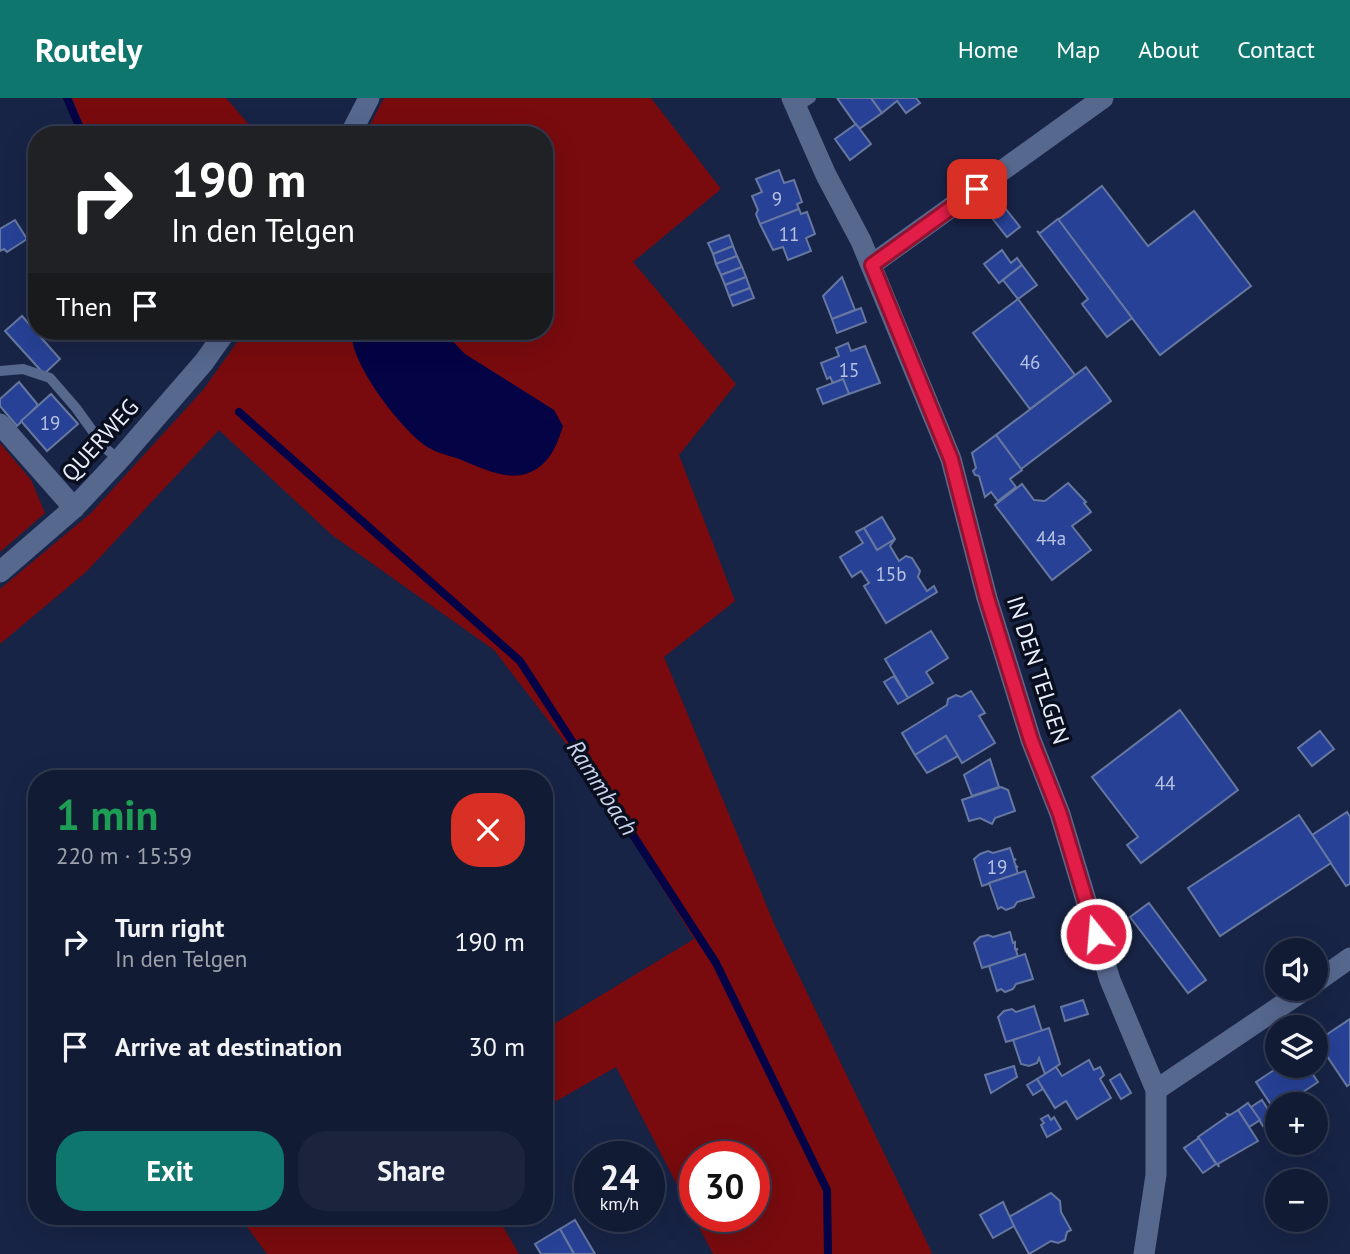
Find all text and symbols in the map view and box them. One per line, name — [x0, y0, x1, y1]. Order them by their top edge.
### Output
text: Routely — [35, 28, 142, 71]
text: Home — [958, 34, 1018, 65]
text: Map — [1056, 34, 1100, 65]
text: About — [1138, 34, 1199, 65]
text: Contact — [1237, 34, 1315, 65]
text: 190 m — [171, 147, 306, 211]
icon: right — [56, 154, 147, 245]
pin — [947, 159, 1007, 219]
icon: arrive — [958, 170, 996, 208]
house number: 9 — [772, 187, 782, 211]
text: In den Telgen — [171, 209, 355, 251]
house number: 11 — [779, 222, 799, 246]
icon: arrive — [126, 287, 164, 325]
text: Then — [56, 290, 112, 323]
house number: 46 — [1020, 350, 1040, 374]
house number: 15 — [839, 358, 859, 382]
street label: QUERWEG — [55, 392, 144, 487]
house number: 19 — [40, 411, 60, 435]
house number: 44a — [1036, 526, 1066, 550]
house number: 15b — [876, 562, 906, 586]
street label: IN DEN TELGEN — [1001, 592, 1076, 748]
water label: Rammbach — [560, 734, 645, 841]
house number: 44 — [1155, 771, 1175, 795]
text: 1 min — [56, 787, 158, 842]
button: close — [451, 793, 525, 867]
text: 220 m · 15:59 — [56, 841, 192, 870]
house number: 19 — [987, 855, 1007, 879]
position arrow — [1059, 897, 1133, 971]
text: Turn right — [115, 911, 224, 944]
icon: right — [56, 923, 94, 961]
text: 190 m — [454, 925, 525, 958]
map controls — [1265, 938, 1328, 1232]
button: sound — [1265, 938, 1328, 1001]
text: In den Telgen — [115, 944, 247, 973]
button: layers — [1265, 1015, 1328, 1078]
icon: arrive — [56, 1028, 94, 1066]
text: Arrive at destination — [115, 1030, 342, 1063]
text: 30 m — [469, 1030, 525, 1063]
button: + — [1265, 1092, 1328, 1155]
button: Exit — [56, 1131, 284, 1211]
button: Share — [298, 1131, 525, 1211]
speed limit sign: 30 — [679, 1141, 770, 1232]
text: 24 — [600, 1154, 639, 1200]
button: − — [1265, 1169, 1328, 1232]
text: km/h — [600, 1192, 639, 1215]

